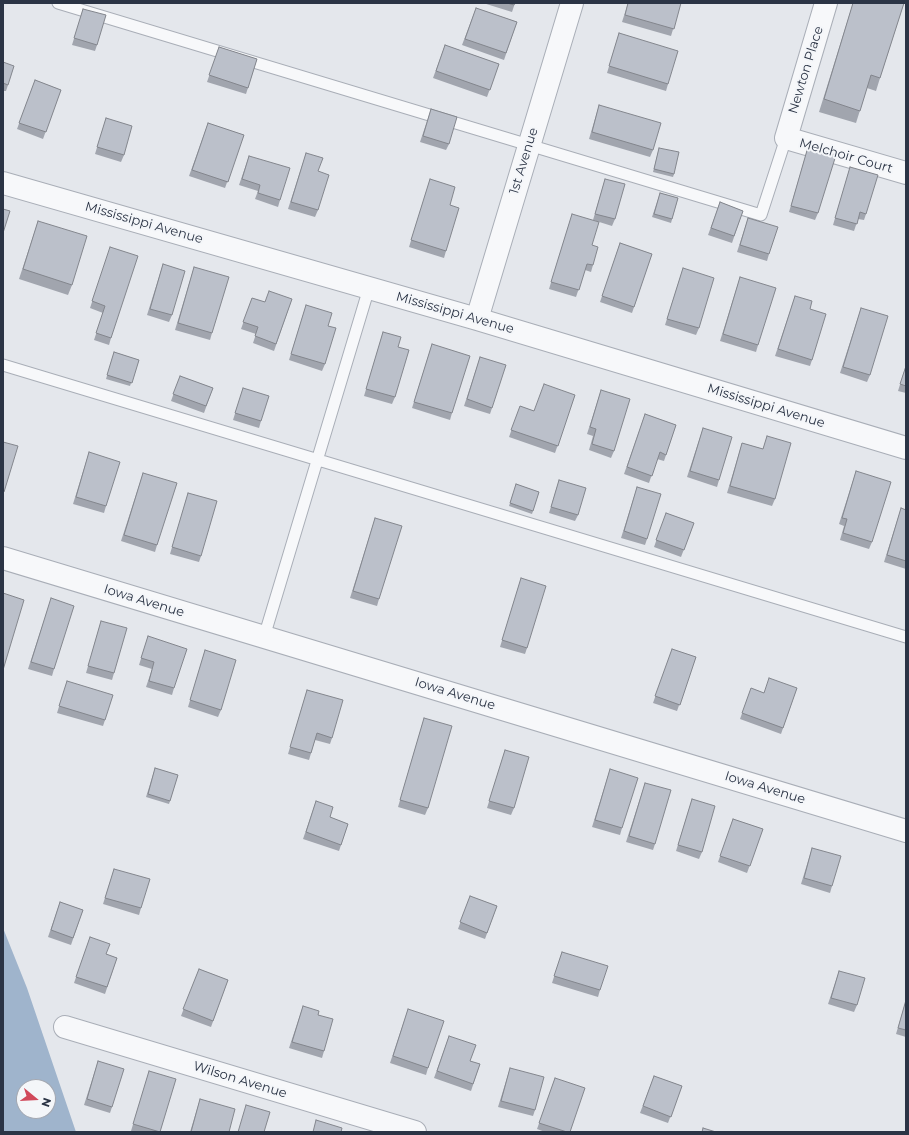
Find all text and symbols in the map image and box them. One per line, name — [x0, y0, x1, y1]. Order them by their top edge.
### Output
street label: Newton Place — [785, 24, 827, 116]
street label: 1st Avenue — [506, 126, 542, 196]
street label: Melchoir Court — [797, 135, 895, 177]
street label: Mississippi Avenue — [83, 199, 205, 247]
street label: Mississippi Avenue — [394, 289, 516, 337]
street label: Mississippi Avenue — [705, 381, 827, 431]
street label: Iowa Avenue — [102, 581, 186, 621]
street label: Iowa Avenue — [413, 674, 497, 714]
street label: Iowa Avenue — [723, 768, 807, 808]
street label: Wilson Avenue — [191, 1058, 289, 1102]
north arrow — [16, 1079, 56, 1119]
text: N — [38, 1096, 54, 1109]

